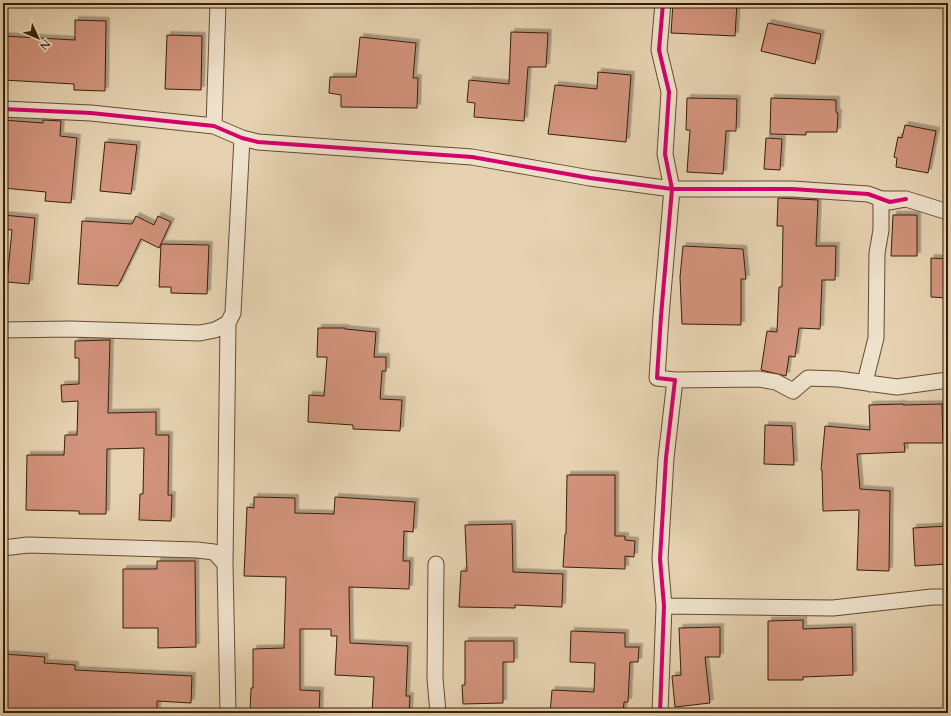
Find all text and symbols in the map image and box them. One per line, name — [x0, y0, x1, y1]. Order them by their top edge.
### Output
north arrow — [18, 18, 58, 58]
text: N — [36, 36, 54, 54]

